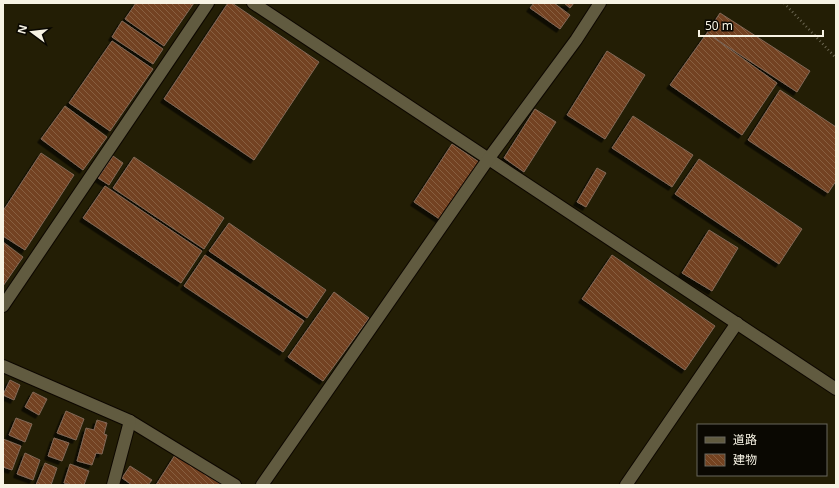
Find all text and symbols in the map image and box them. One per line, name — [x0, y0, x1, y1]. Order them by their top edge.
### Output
north arrow — [12, 12, 52, 52]
scale bar — [699, 12, 823, 38]
text: 50 m — [705, 17, 733, 34]
text: N — [13, 23, 30, 36]
legend — [697, 424, 827, 476]
text: 道路 — [733, 431, 757, 448]
text: 建物 — [733, 451, 757, 468]

